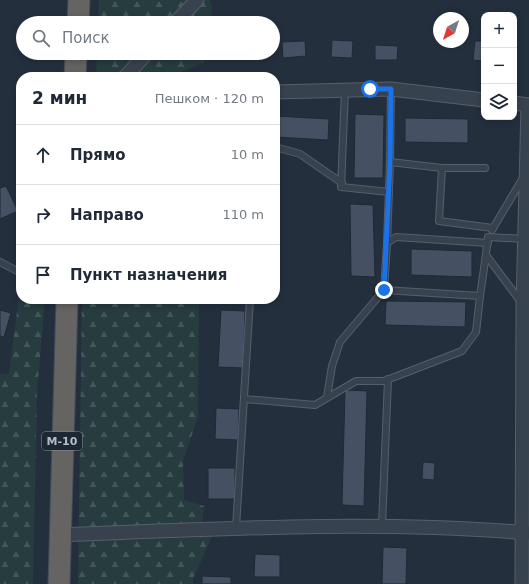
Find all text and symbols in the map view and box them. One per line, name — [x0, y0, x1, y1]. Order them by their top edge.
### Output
north arrow — [433, 12, 469, 48]
map controls — [481, 12, 517, 120]
button: + — [481, 12, 517, 48]
search box — [16, 16, 280, 60]
icon: search — [30, 27, 52, 49]
text: Поиск — [62, 29, 110, 47]
button: − — [481, 48, 517, 84]
route start — [361, 80, 379, 98]
button: layers — [481, 84, 517, 120]
text: 2 мин — [32, 88, 87, 108]
text: Пешком · 120 m — [155, 91, 264, 106]
icon: ahead — [32, 144, 54, 166]
text: Прямо — [70, 146, 126, 164]
text: 10 m — [231, 147, 264, 162]
icon: right — [32, 204, 54, 226]
text: Направо — [70, 206, 144, 224]
text: 110 m — [222, 207, 264, 222]
icon: arrive — [32, 264, 54, 286]
text: Пункт назначения — [70, 266, 227, 284]
route end — [375, 281, 393, 299]
road number: М-10 — [42, 432, 82, 450]

